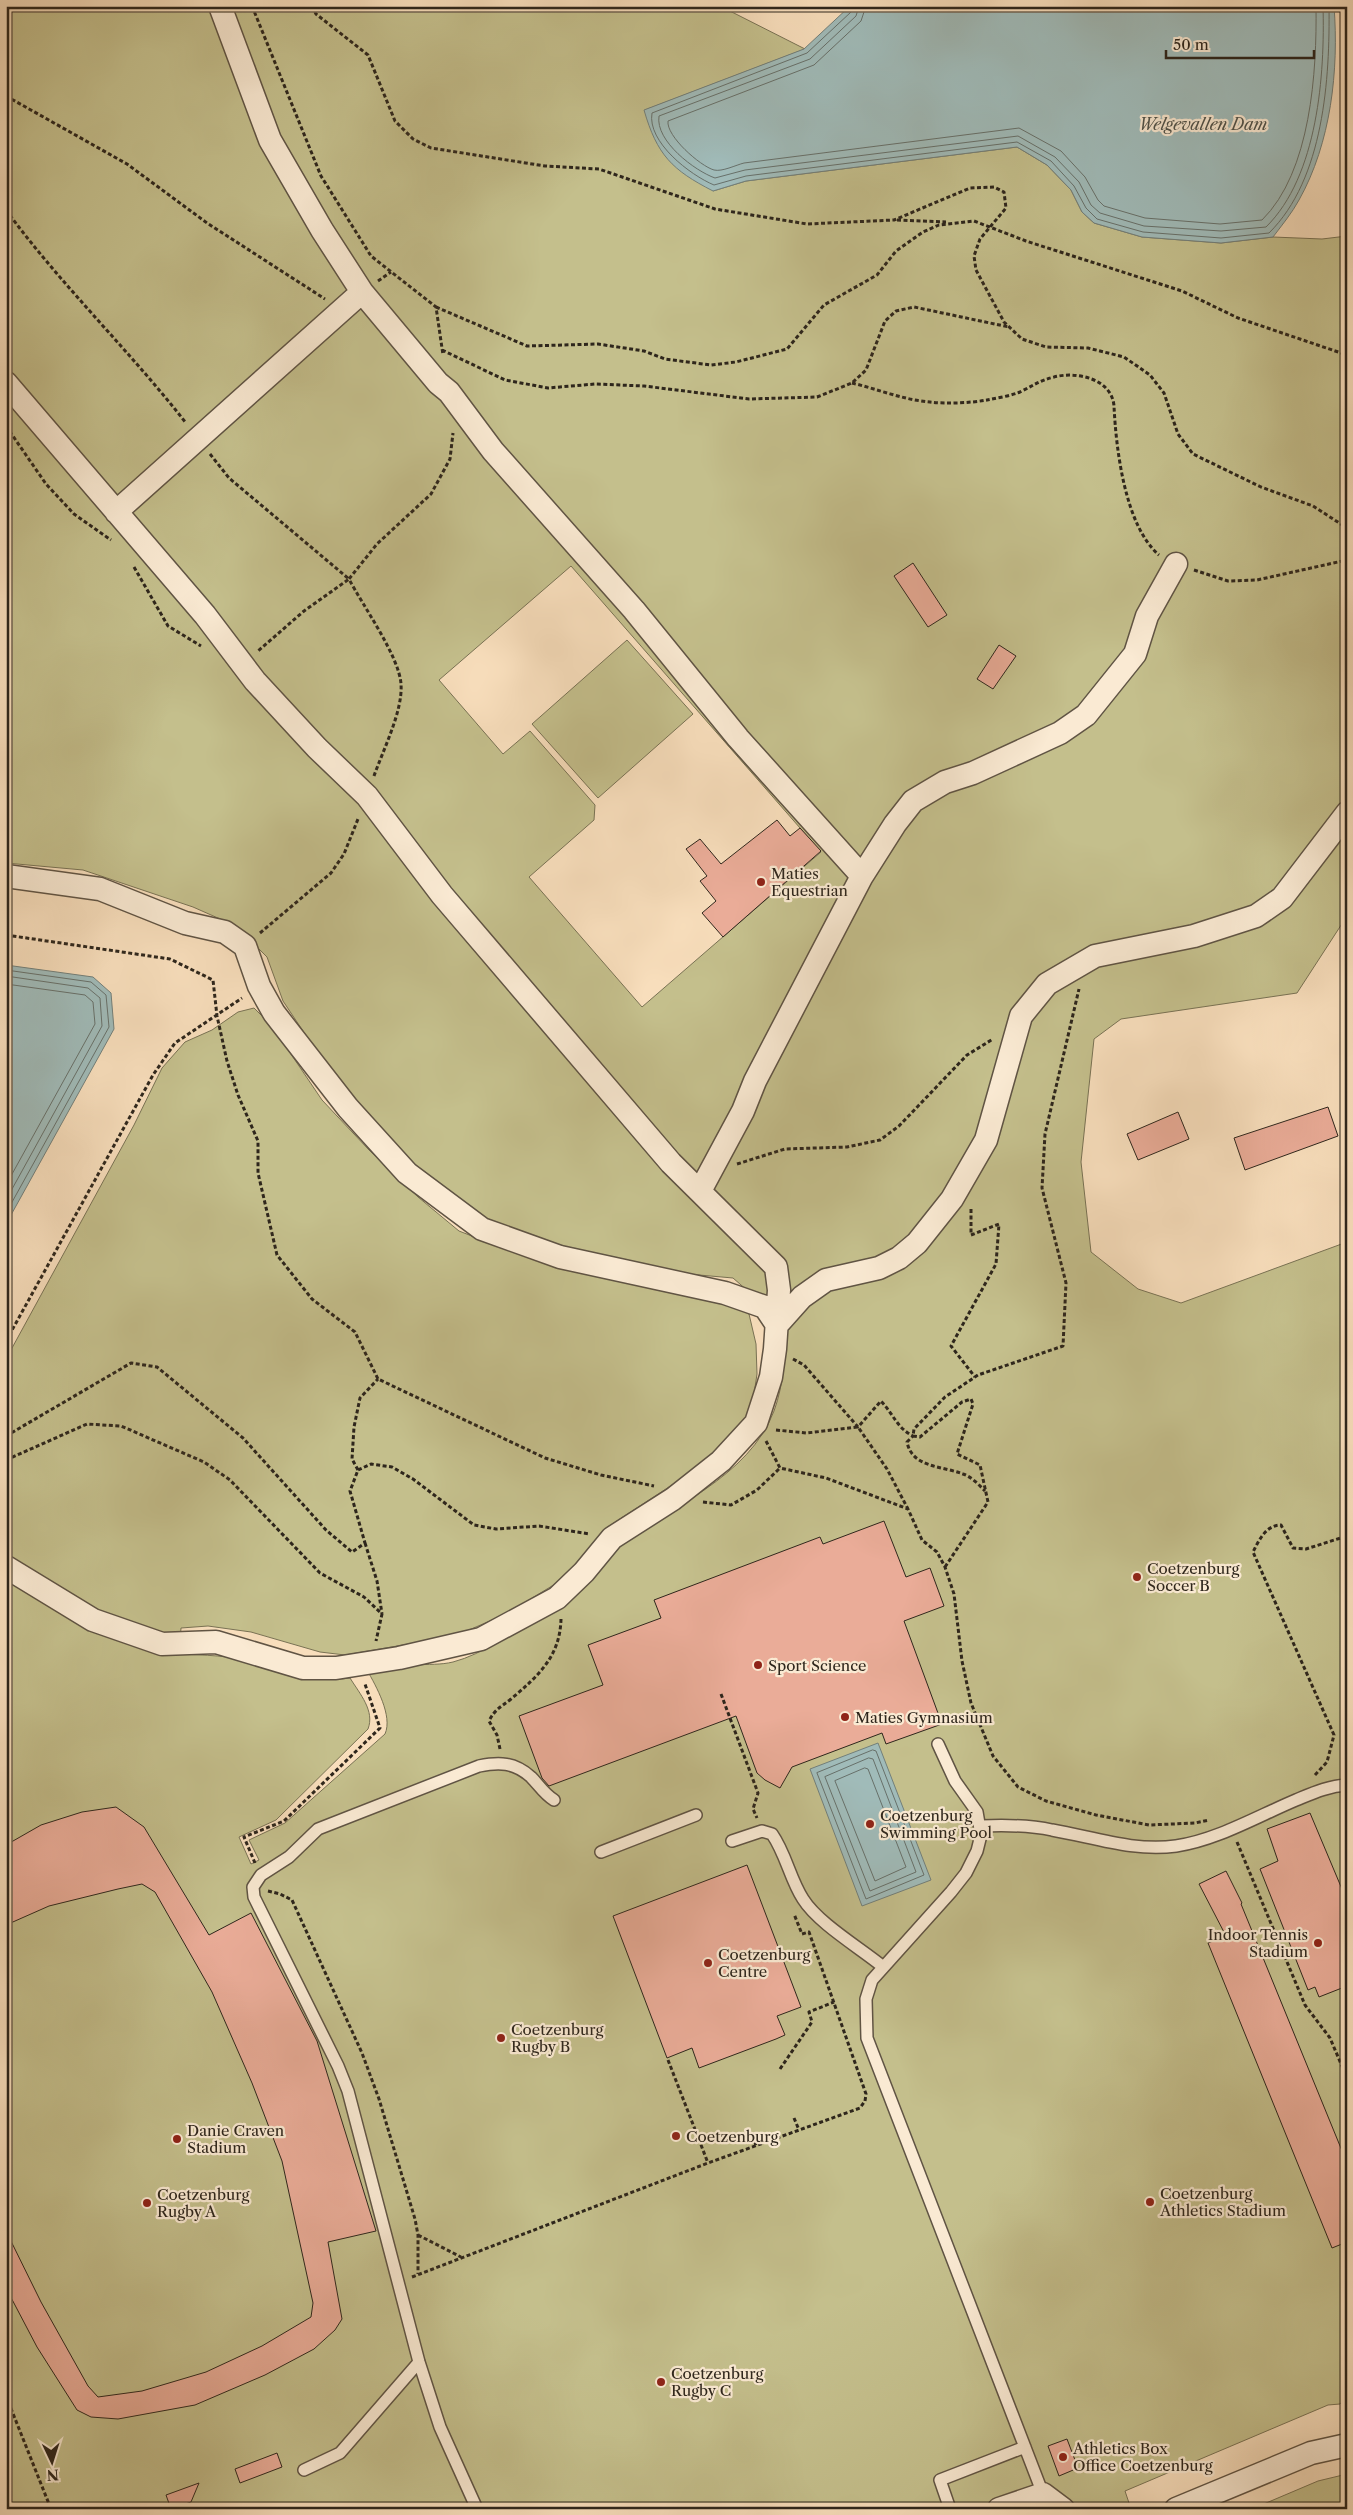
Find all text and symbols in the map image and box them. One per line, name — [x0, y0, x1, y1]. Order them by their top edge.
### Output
scale bar — [1166, 28, 1313, 60]
text: 50 m — [1173, 35, 1209, 54]
water label: Welgevallen Dam — [1139, 114, 1267, 134]
place label: Maties Equestrian — [771, 864, 849, 900]
marker: Maties Equestrian — [755, 876, 767, 888]
place label: Coetzenburg Soccer B — [1147, 1559, 1240, 1595]
marker: Coetzenburg Soccer B — [1131, 1571, 1143, 1583]
place label: Sport Science — [768, 1656, 866, 1675]
marker: Sport Science — [752, 1659, 764, 1671]
place label: Maties Gymnasium — [855, 1708, 993, 1727]
marker: Maties Gymnasium — [839, 1711, 851, 1723]
place label: Coetzenburg Swimming Pool — [880, 1806, 993, 1842]
marker: Coetzenburg Swimming Pool — [864, 1818, 876, 1830]
place label: Indoor Tennis Stadium — [1208, 1925, 1308, 1961]
marker: Indoor Tennis Stadium — [1312, 1937, 1324, 1949]
place label: Coetzenburg Centre — [718, 1945, 811, 1981]
marker: Coetzenburg Centre — [702, 1957, 714, 1969]
place label: Coetzenburg Rugby B — [511, 2020, 604, 2056]
marker: Coetzenburg Rugby B — [495, 2032, 507, 2044]
place label: Danie Craven Stadium — [187, 2121, 285, 2157]
place label: Coetzenburg — [686, 2127, 779, 2146]
marker: Coetzenburg — [670, 2130, 682, 2142]
marker: Danie Craven Stadium — [171, 2133, 183, 2145]
place label: Coetzenburg Athletics Stadium — [1159, 2184, 1286, 2220]
place label: Coetzenburg Rugby A — [157, 2185, 250, 2221]
marker: Coetzenburg Athletics Stadium — [1144, 2196, 1156, 2208]
marker: Coetzenburg Rugby A — [141, 2197, 153, 2209]
place label: Coetzenburg Rugby C — [671, 2364, 764, 2400]
marker: Coetzenburg Rugby C — [655, 2376, 667, 2388]
north arrow — [28, 2438, 78, 2488]
place label: Athletics Box Office Coetzenburg — [1072, 2439, 1213, 2475]
marker: Athletics Box Office Coetzenburg — [1057, 2451, 1069, 2463]
text: N — [46, 2466, 60, 2484]

